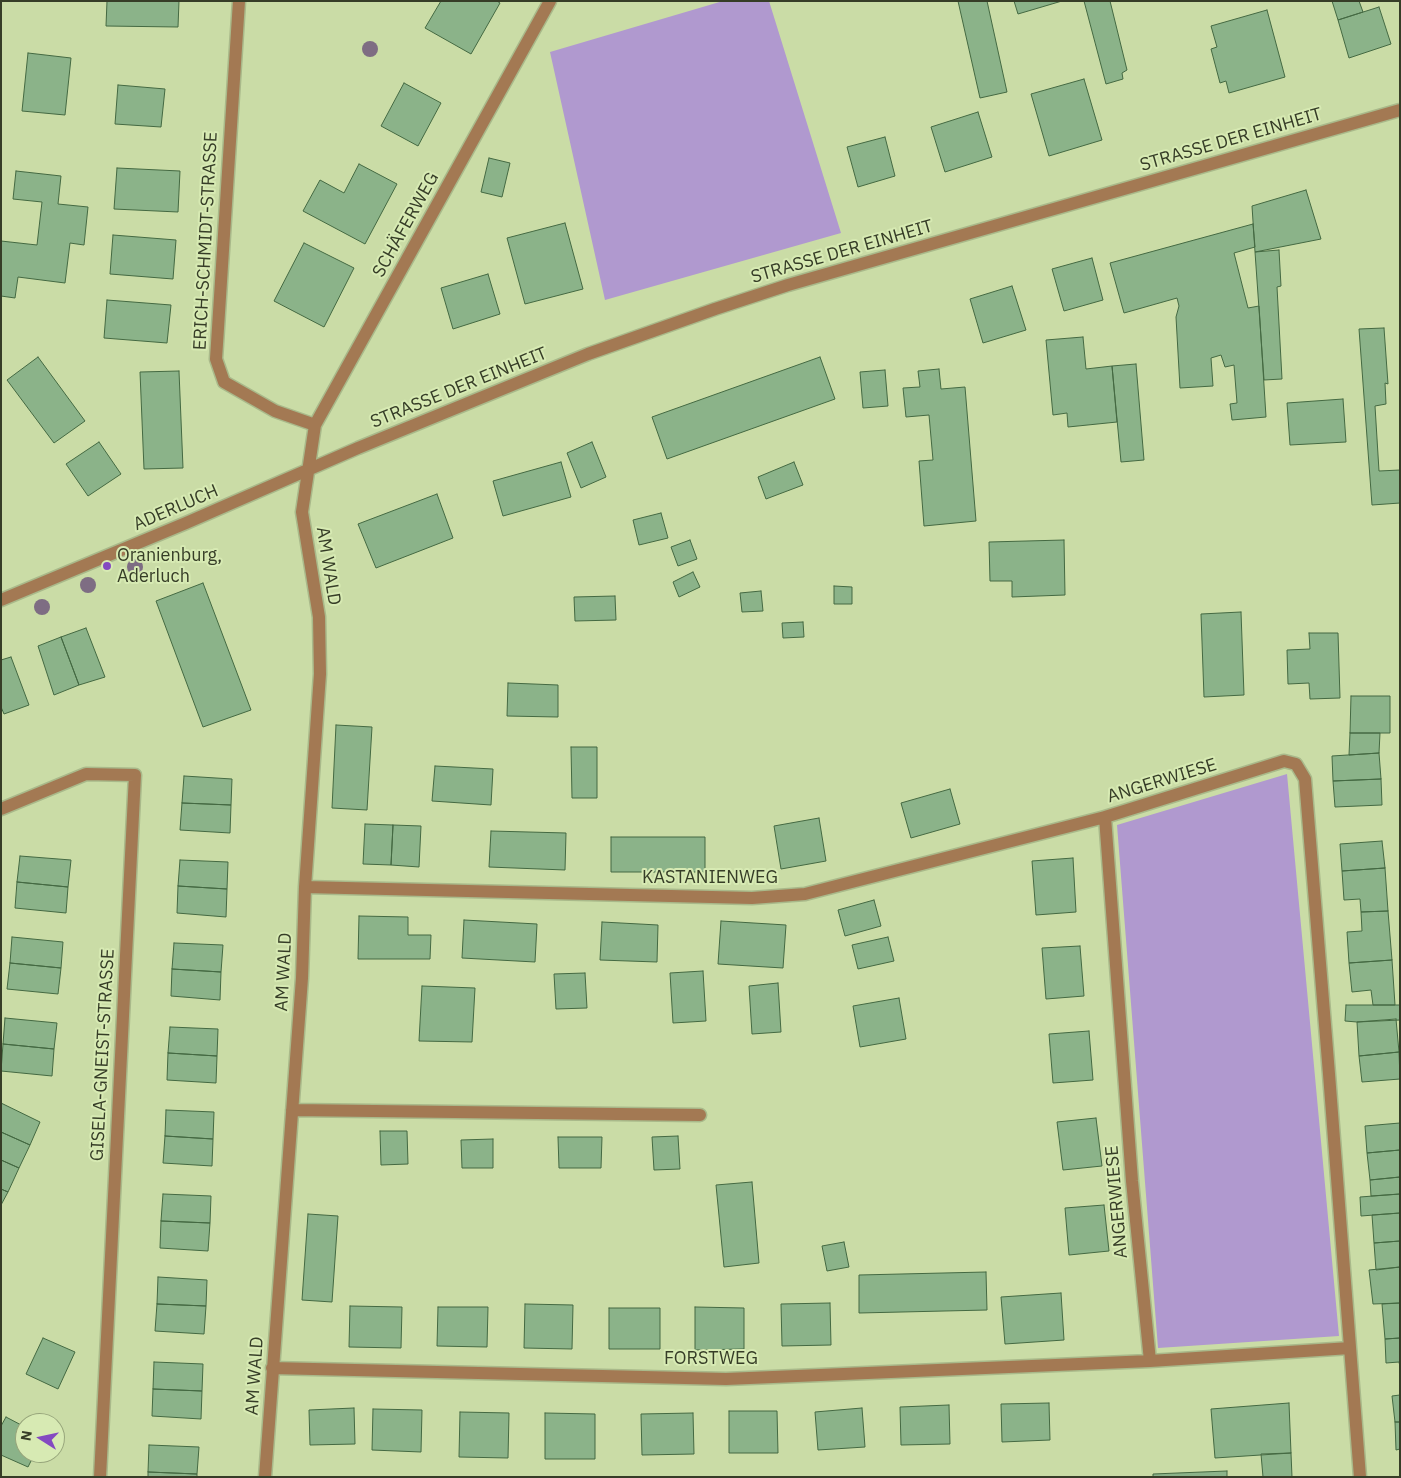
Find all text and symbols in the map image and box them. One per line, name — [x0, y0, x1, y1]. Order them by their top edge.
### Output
street label: STRASSE DER EINHEIT — [1137, 104, 1325, 176]
street label: ERICH-SCHMIDT-STRASSE — [189, 131, 223, 351]
street label: SCHÄFERWEG — [368, 169, 444, 281]
street label: STRASSE DER EINHEIT — [748, 216, 936, 288]
street label: STRASSE DER EINHEIT — [368, 343, 550, 433]
street label: ADERLUCH — [130, 480, 222, 536]
street label: AM WALD — [311, 525, 345, 607]
place label: Oranienburg, Aderluch — [117, 545, 222, 588]
marker: Oranienburg, Aderluch — [101, 560, 113, 572]
street label: ANGERWIESE — [1105, 754, 1219, 808]
street label: KASTANIENWEG — [642, 867, 778, 889]
street label: AM WALD — [271, 932, 297, 1012]
street label: GISELA-GNEIST-STRASSE — [87, 948, 119, 1162]
street label: ANGERWIESE — [1101, 1145, 1133, 1259]
street label: AM WALD — [241, 1336, 269, 1416]
street label: FORSTWEG — [664, 1348, 758, 1370]
north arrow — [15, 1413, 65, 1463]
text: N — [16, 1429, 36, 1442]

